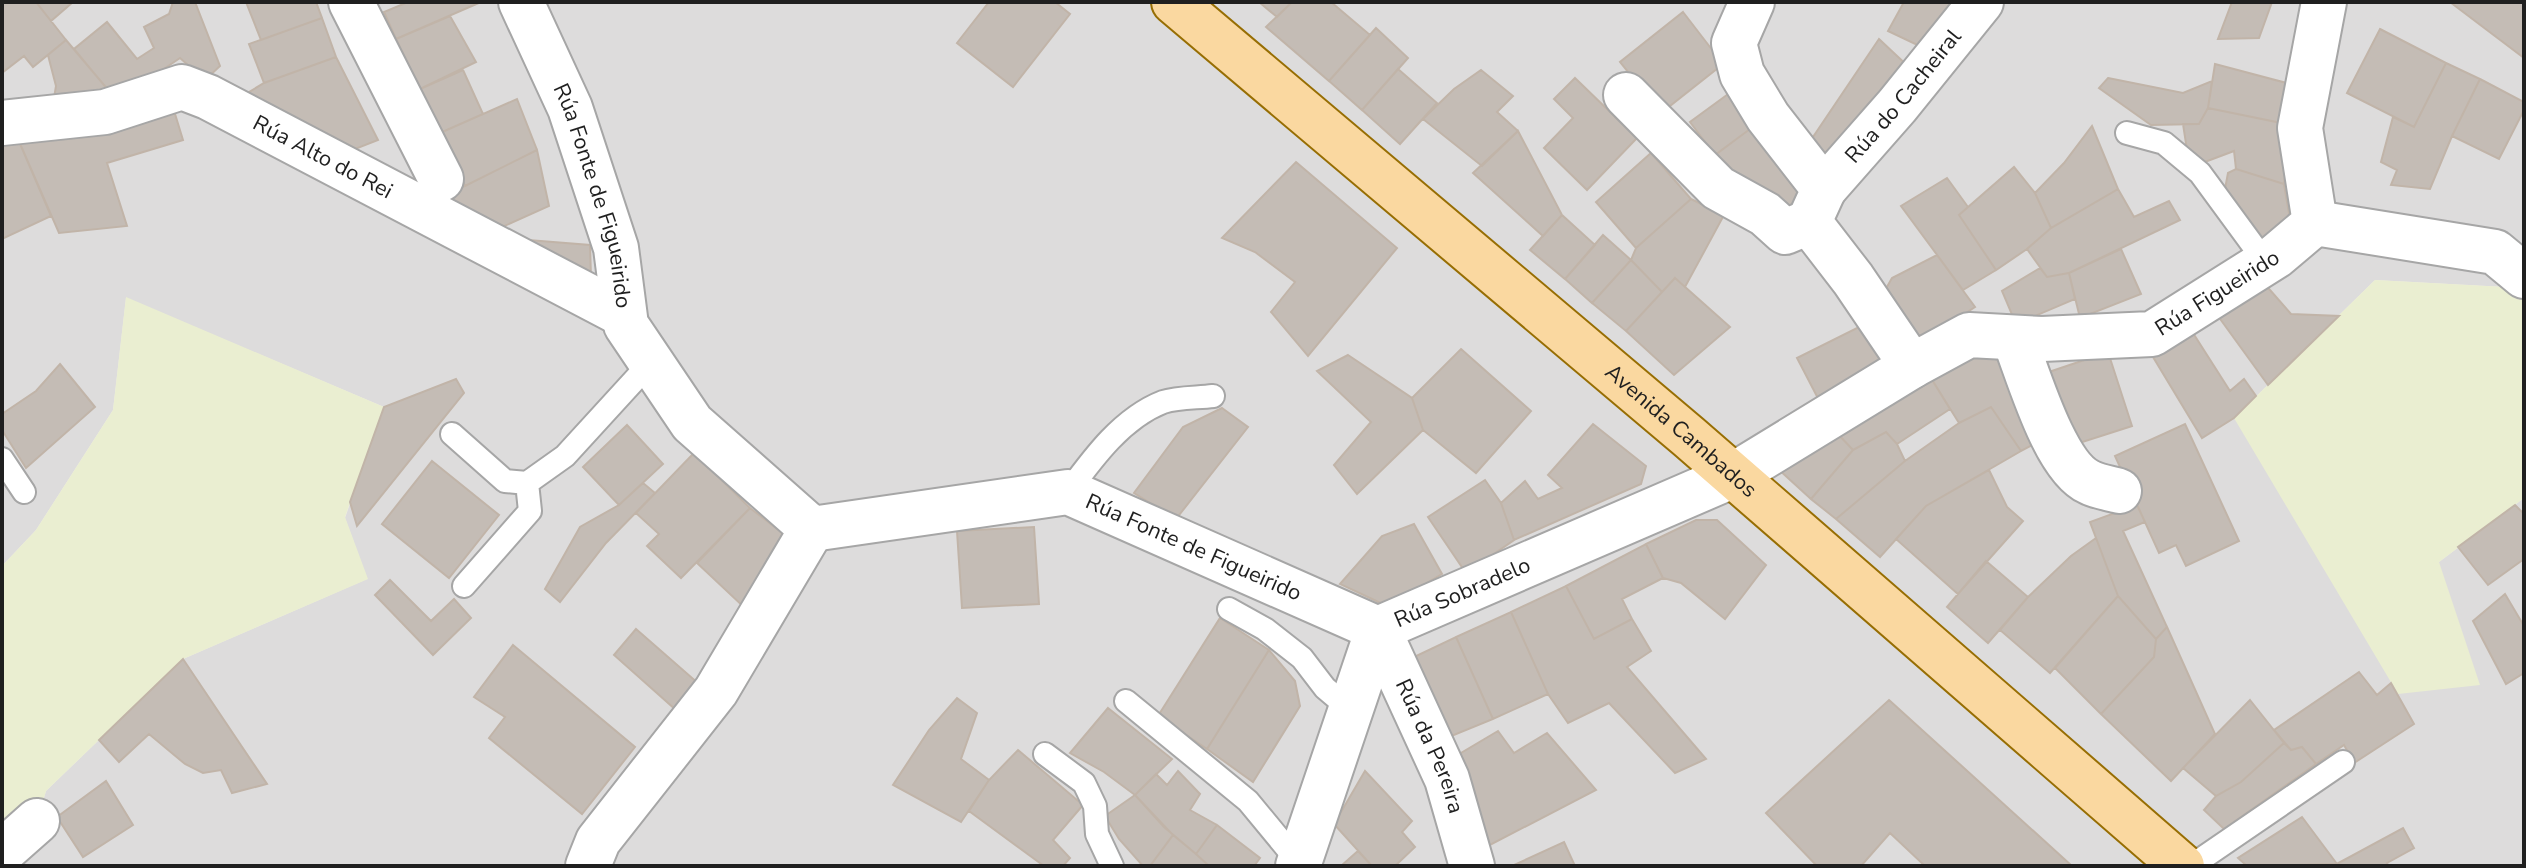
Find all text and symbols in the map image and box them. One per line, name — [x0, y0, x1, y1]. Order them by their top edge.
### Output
street label: Rúa do Cacheiral — [1838, 22, 1969, 170]
street label: Rúa Fonte de Figueirido — [546, 79, 639, 310]
street label: Rúa Alto do Rei — [248, 108, 398, 206]
street label: Rúa Figueirido — [2149, 242, 2285, 343]
street label: Avenida Cambados — [1599, 357, 1763, 504]
street label: Rúa Fonte de Figueirido — [1081, 487, 1306, 608]
street label: Rúa Sobradelo — [1390, 550, 1535, 635]
street label: Rúa da Pereira — [1388, 674, 1471, 817]

